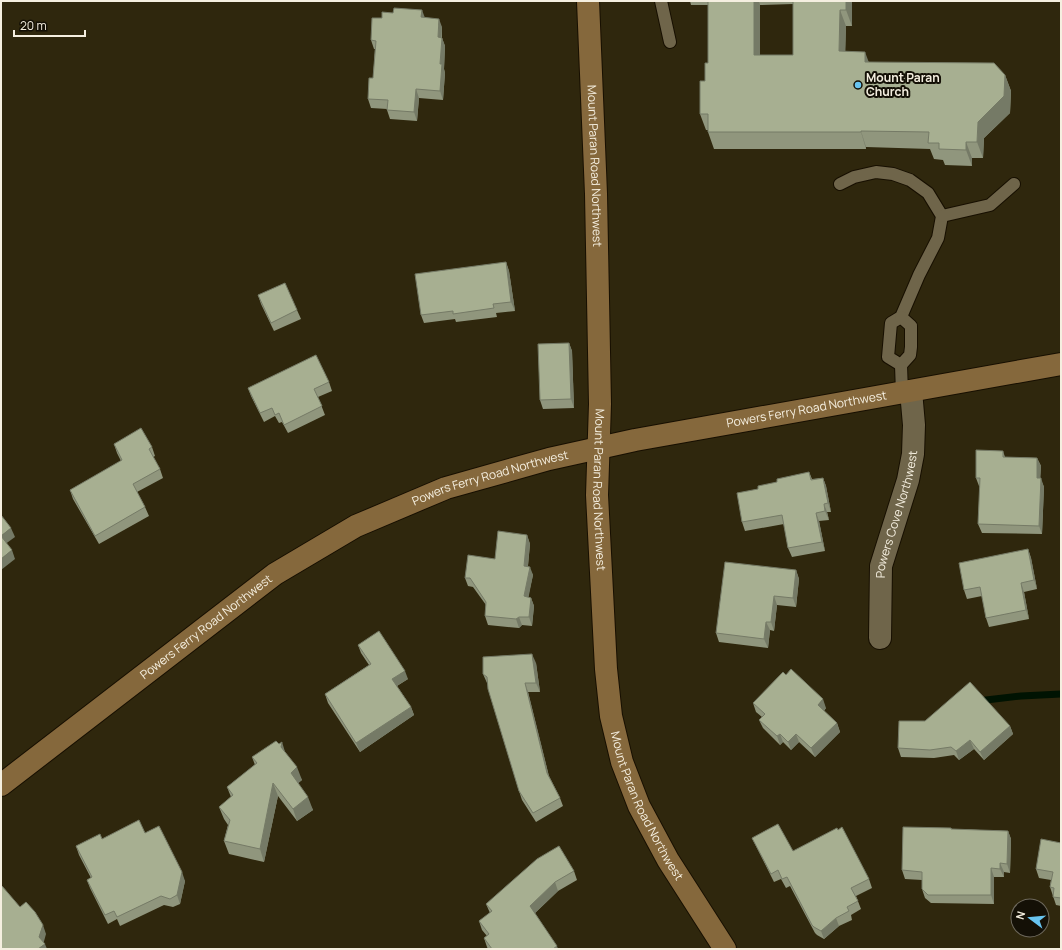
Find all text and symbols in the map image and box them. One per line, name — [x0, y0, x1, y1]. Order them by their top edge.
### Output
scale bar — [14, 12, 85, 38]
text: 20 m — [20, 17, 47, 34]
place label: Mount Paran Church — [866, 69, 940, 100]
marker: Mount Paran Church — [853, 80, 863, 90]
street label: Mount Paran Road Northwest — [583, 84, 606, 247]
street label: Powers Ferry Road Northwest — [725, 386, 888, 432]
street label: Mount Paran Road Northwest — [589, 408, 610, 571]
street label: Powers Ferry Road Northwest — [409, 446, 570, 509]
street label: Powers Cove Northwest — [872, 450, 921, 578]
street label: Powers Ferry Road Northwest — [136, 570, 276, 683]
street label: Mount Paran Road Northwest — [607, 730, 688, 884]
north arrow — [1010, 898, 1050, 938]
text: N — [1012, 909, 1028, 921]

